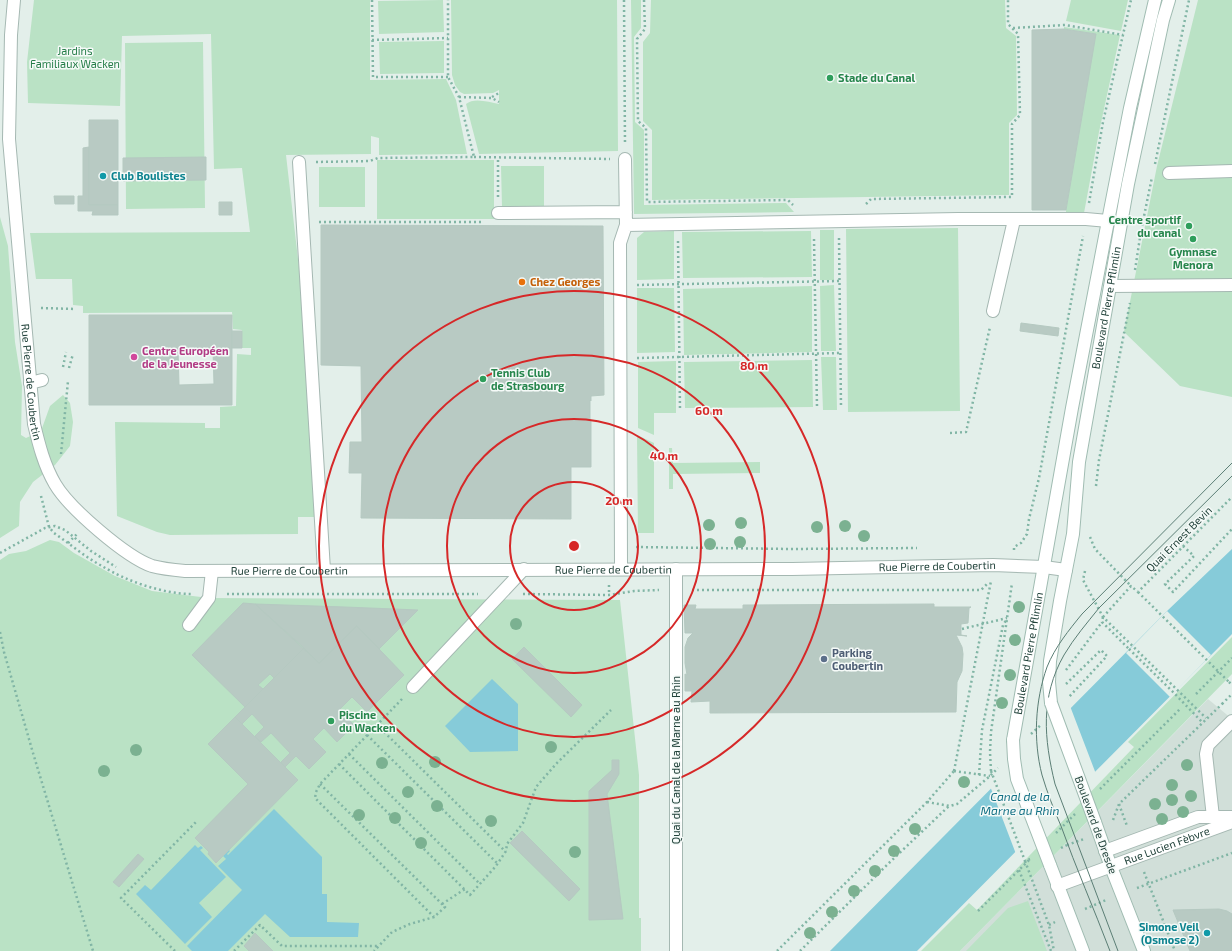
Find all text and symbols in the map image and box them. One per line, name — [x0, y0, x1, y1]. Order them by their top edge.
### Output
park label: Jardins Familiaux Wacken — [30, 44, 120, 70]
place label: Stade du Canal — [838, 71, 915, 84]
marker: Stade du Canal — [825, 73, 835, 83]
place label: Club Boulistes — [111, 169, 186, 182]
marker: Club Boulistes — [98, 171, 108, 181]
place label: Centre sportif du canal — [1108, 213, 1182, 239]
marker: Centre sportif du canal — [1184, 221, 1194, 231]
marker: Gymnase Menora — [1188, 234, 1198, 244]
street label: Boulevard Pierre Pflimlin — [1088, 245, 1123, 370]
place label: Gymnase Menora — [1169, 245, 1217, 271]
place label: Chez Georges — [530, 275, 600, 288]
marker: Chez Georges — [517, 277, 527, 287]
street label: Rue Pierre de Coubertin — [19, 323, 45, 441]
place label: Centre Européen de la Jeunesse — [142, 344, 229, 370]
marker: Centre Européen de la Jeunesse — [129, 352, 139, 362]
text: 80 m — [740, 358, 768, 372]
place label: Tennis Club de Strasbourg — [491, 366, 565, 392]
marker: Tennis Club de Strasbourg — [478, 374, 488, 384]
text: 60 m — [695, 403, 723, 417]
text: 40 m — [650, 448, 678, 462]
text: 20 m — [605, 493, 633, 507]
street label: Quai Ernest Bevin — [1143, 503, 1215, 575]
centre of rings — [567, 539, 581, 553]
street label: Rue Pierre de Coubertin — [879, 558, 996, 573]
street label: Rue Pierre de Coubertin — [555, 562, 672, 576]
street label: Rue Pierre de Coubertin — [231, 563, 348, 577]
street label: Boulevard Pierre Pflimlin — [1011, 591, 1045, 716]
place label: Parking Coubertin — [832, 646, 883, 672]
marker: Parking Coubertin — [819, 654, 829, 664]
street label: Quai du Canal de la Marne au Rhin — [669, 676, 683, 844]
place label: Piscine du Wacken — [339, 708, 396, 734]
marker: Piscine du Wacken — [326, 716, 336, 726]
street label: Boulevard de Dresde — [1073, 774, 1120, 876]
water label: Canal de la Marne au Rhin — [981, 789, 1059, 817]
street label: Rue Lucien Fèbvre — [1122, 824, 1211, 867]
place label: Simone Veil (Osmose 2) — [1139, 920, 1199, 946]
marker: Simone Veil (Osmose 2) — [1202, 928, 1212, 938]

